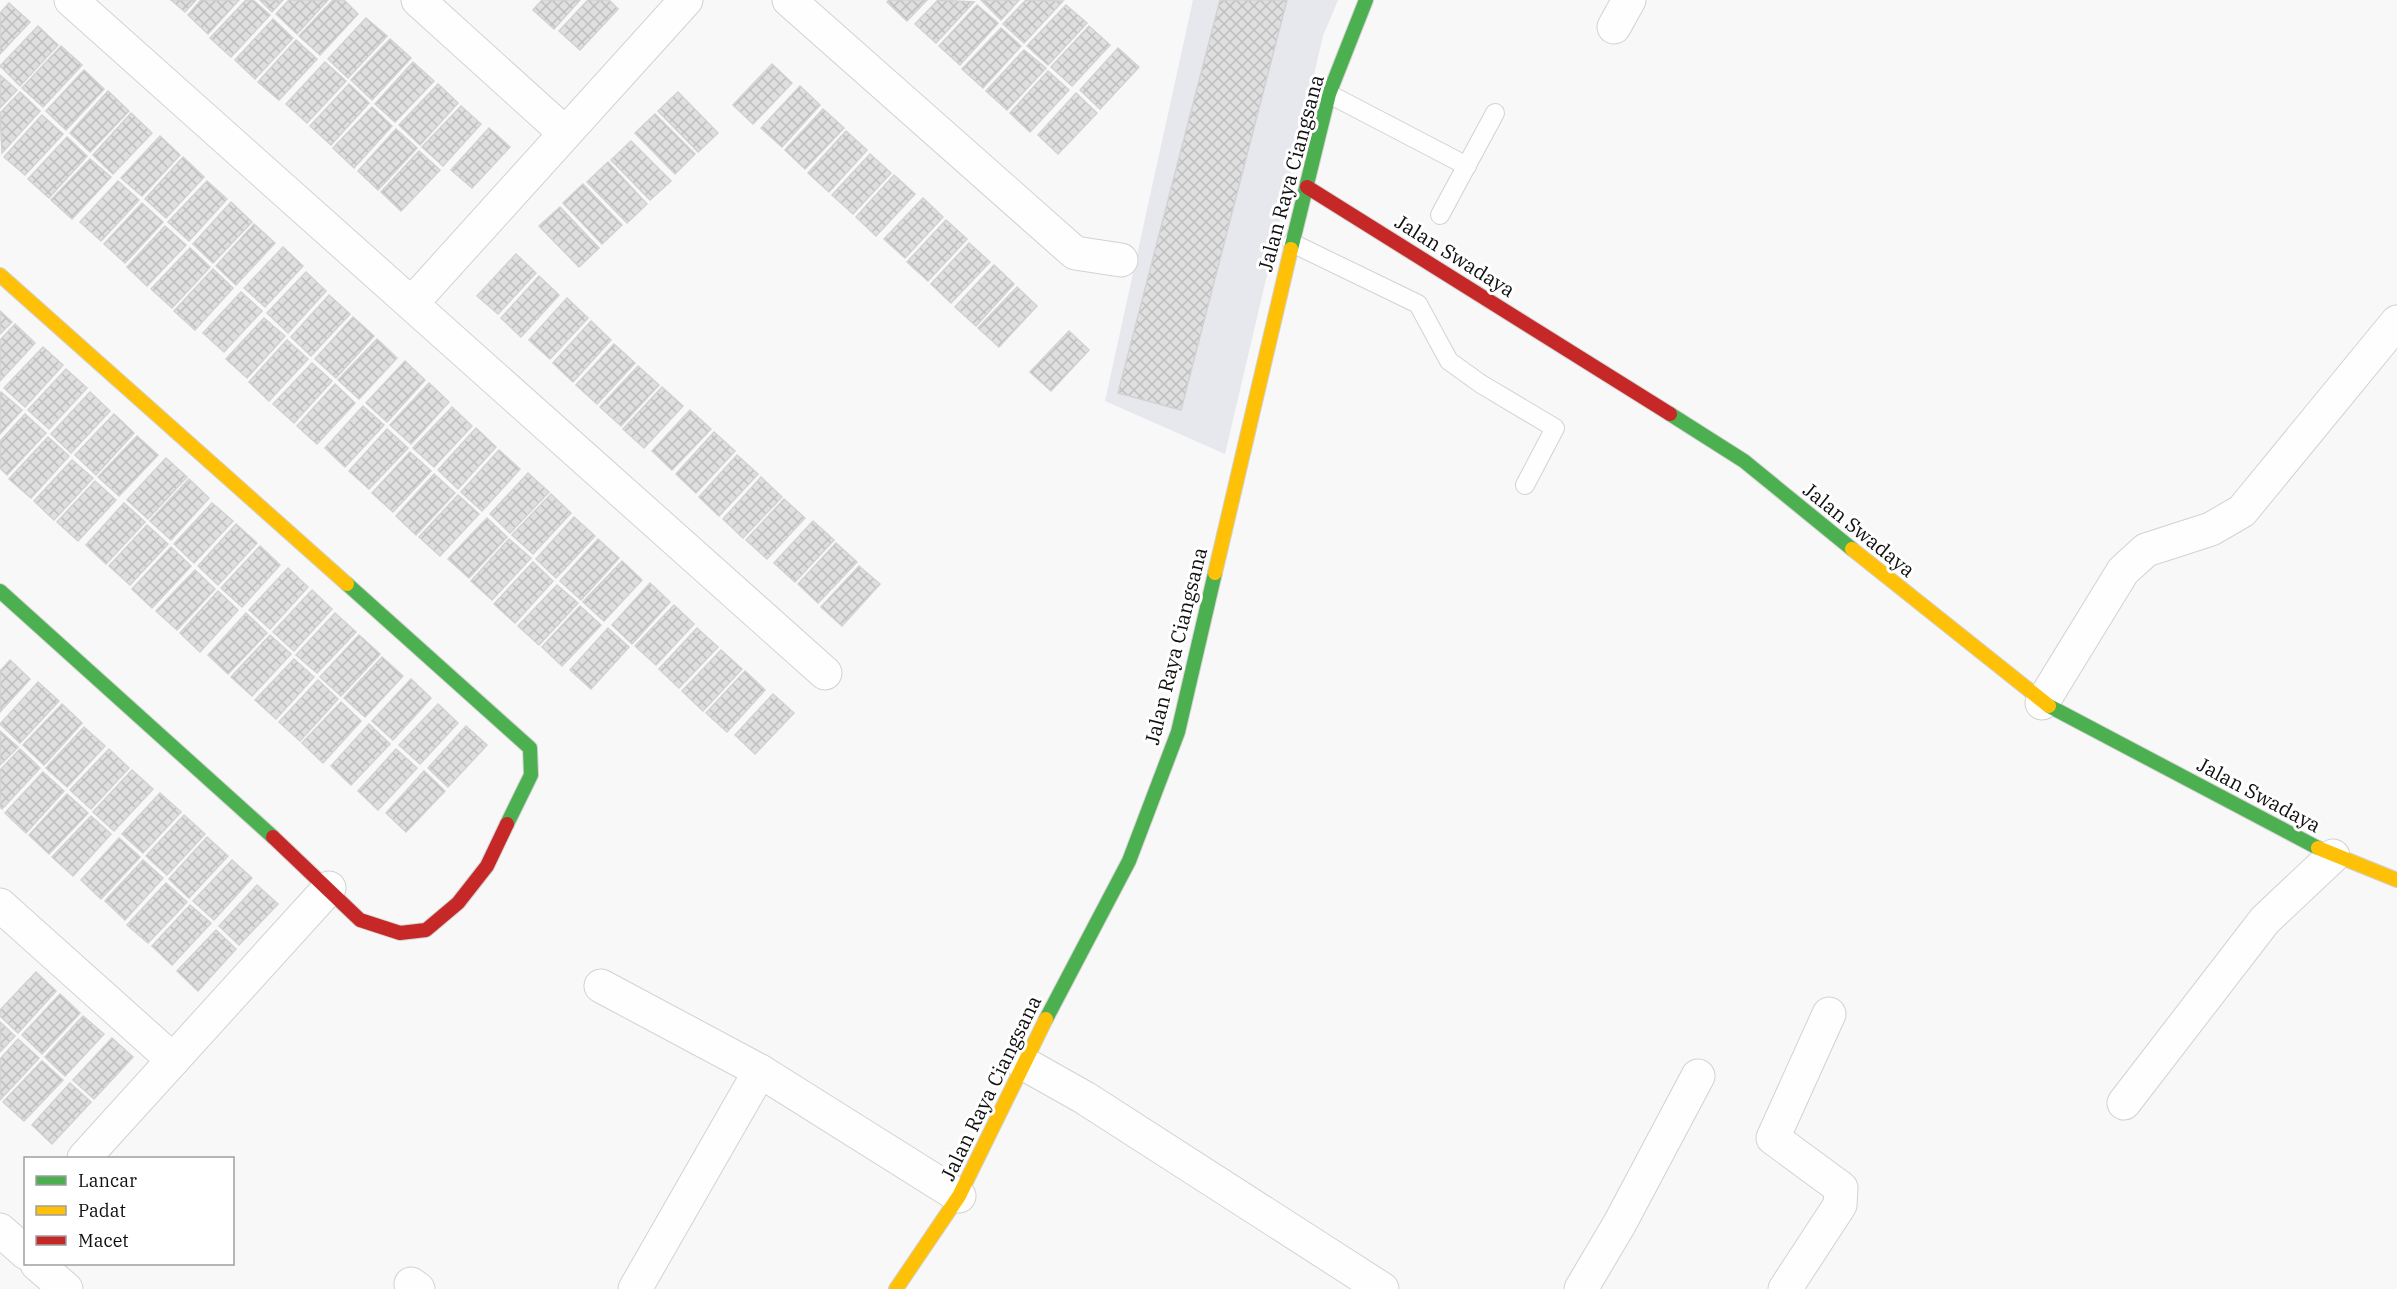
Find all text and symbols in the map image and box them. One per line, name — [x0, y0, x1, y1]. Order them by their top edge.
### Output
street label: Jalan Raya Ciangsana — [1251, 71, 1330, 274]
street label: Jalan Swadaya — [1390, 208, 1520, 303]
street label: Jalan Swadaya — [1798, 476, 1921, 583]
street label: Jalan Raya Ciangsana — [1138, 544, 1213, 747]
street label: Jalan Swadaya — [2193, 751, 2326, 839]
street label: Jalan Raya Ciangsana — [934, 991, 1047, 1185]
legend — [24, 1157, 234, 1265]
text: Lancar — [78, 1169, 137, 1192]
text: Padat — [78, 1199, 126, 1222]
text: Macet — [78, 1229, 129, 1252]

